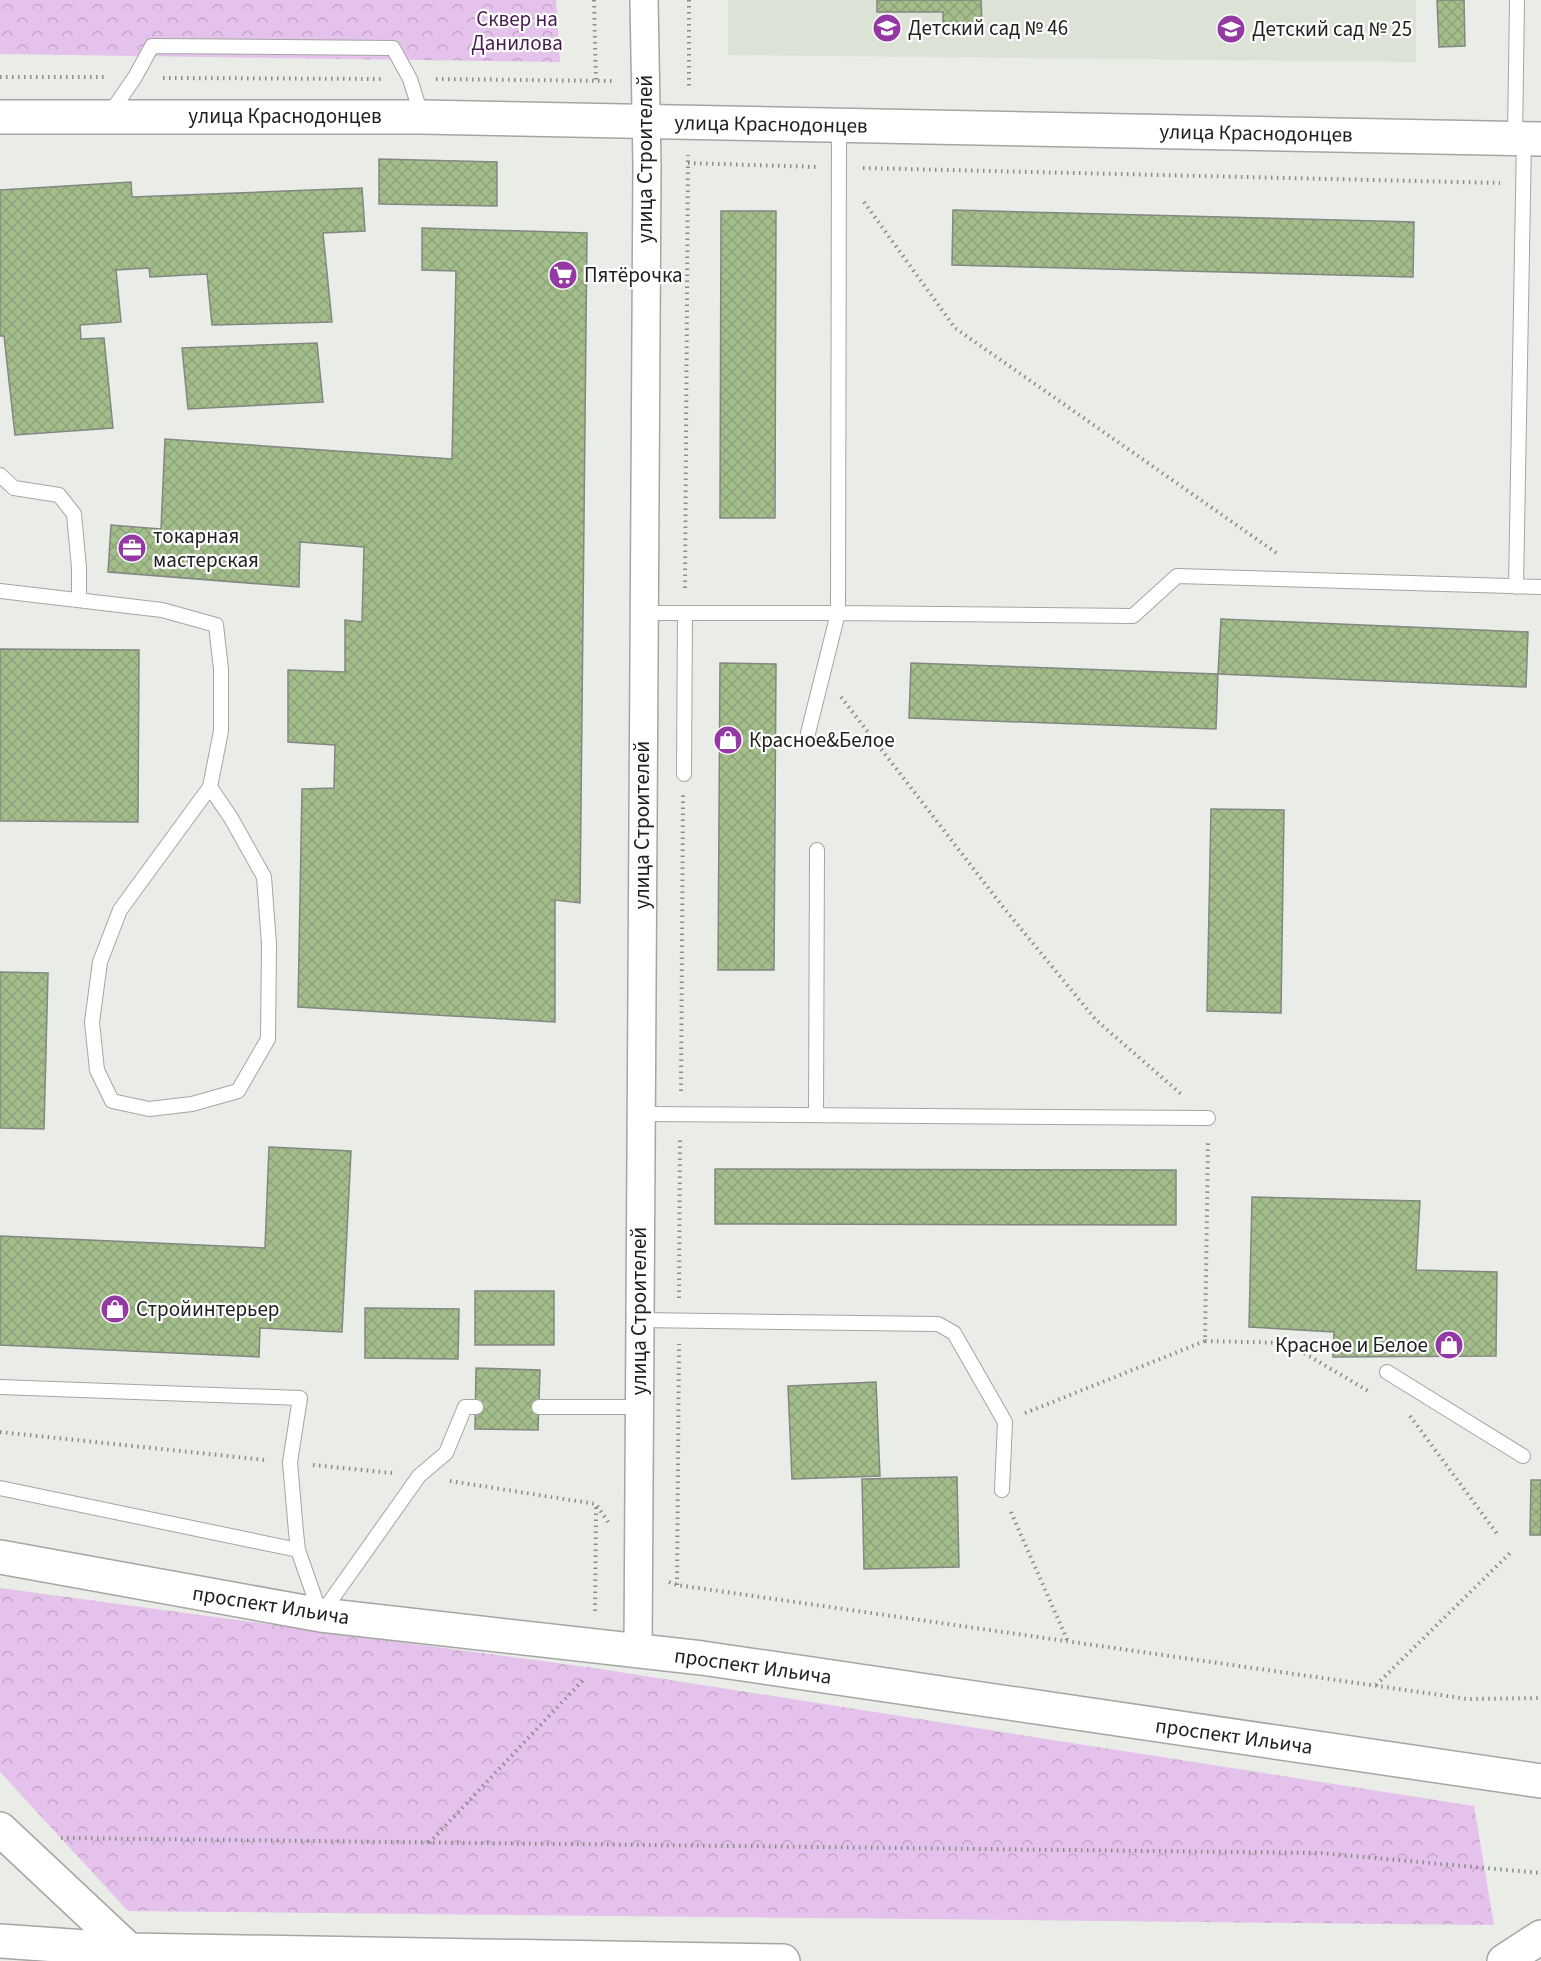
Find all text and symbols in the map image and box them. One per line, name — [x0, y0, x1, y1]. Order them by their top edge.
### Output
park label: Сквер на Данилова — [471, 4, 563, 58]
school or university icon: Детский сад № 46 — [871, 12, 903, 44]
place label: Детский сад № 46 — [908, 13, 1068, 43]
school or university icon: Детский сад № 25 — [1215, 13, 1247, 45]
place label: Детский сад № 25 — [1252, 14, 1412, 44]
street label: улица Строителей — [630, 75, 660, 243]
street label: улица Краснодонцев — [188, 101, 382, 131]
street label: улица Краснодонцев — [674, 107, 868, 141]
street label: улица Краснодонцев — [1159, 116, 1353, 150]
supermarket icon: Пятёрочка — [547, 259, 579, 291]
place label: Пятёрочка — [584, 260, 683, 290]
place label: токарная мастерская — [153, 521, 259, 575]
office icon: токарная мастерская — [116, 532, 148, 564]
shop icon: Красное&Белое — [712, 724, 744, 756]
place label: Красное&Белое — [749, 725, 895, 755]
street label: улица Строителей — [627, 741, 657, 909]
street label: улица Строителей — [624, 1227, 654, 1395]
shop icon: Стройинтерьер — [99, 1293, 131, 1325]
place label: Стройинтерьер — [136, 1294, 279, 1324]
shop icon: Красное и Белое — [1433, 1329, 1465, 1361]
place label: Красное и Белое — [1275, 1330, 1428, 1360]
street label: проспект Ильича — [190, 1578, 352, 1632]
street label: проспект Ильича — [672, 1640, 834, 1692]
street label: проспект Ильича — [1153, 1710, 1315, 1762]

